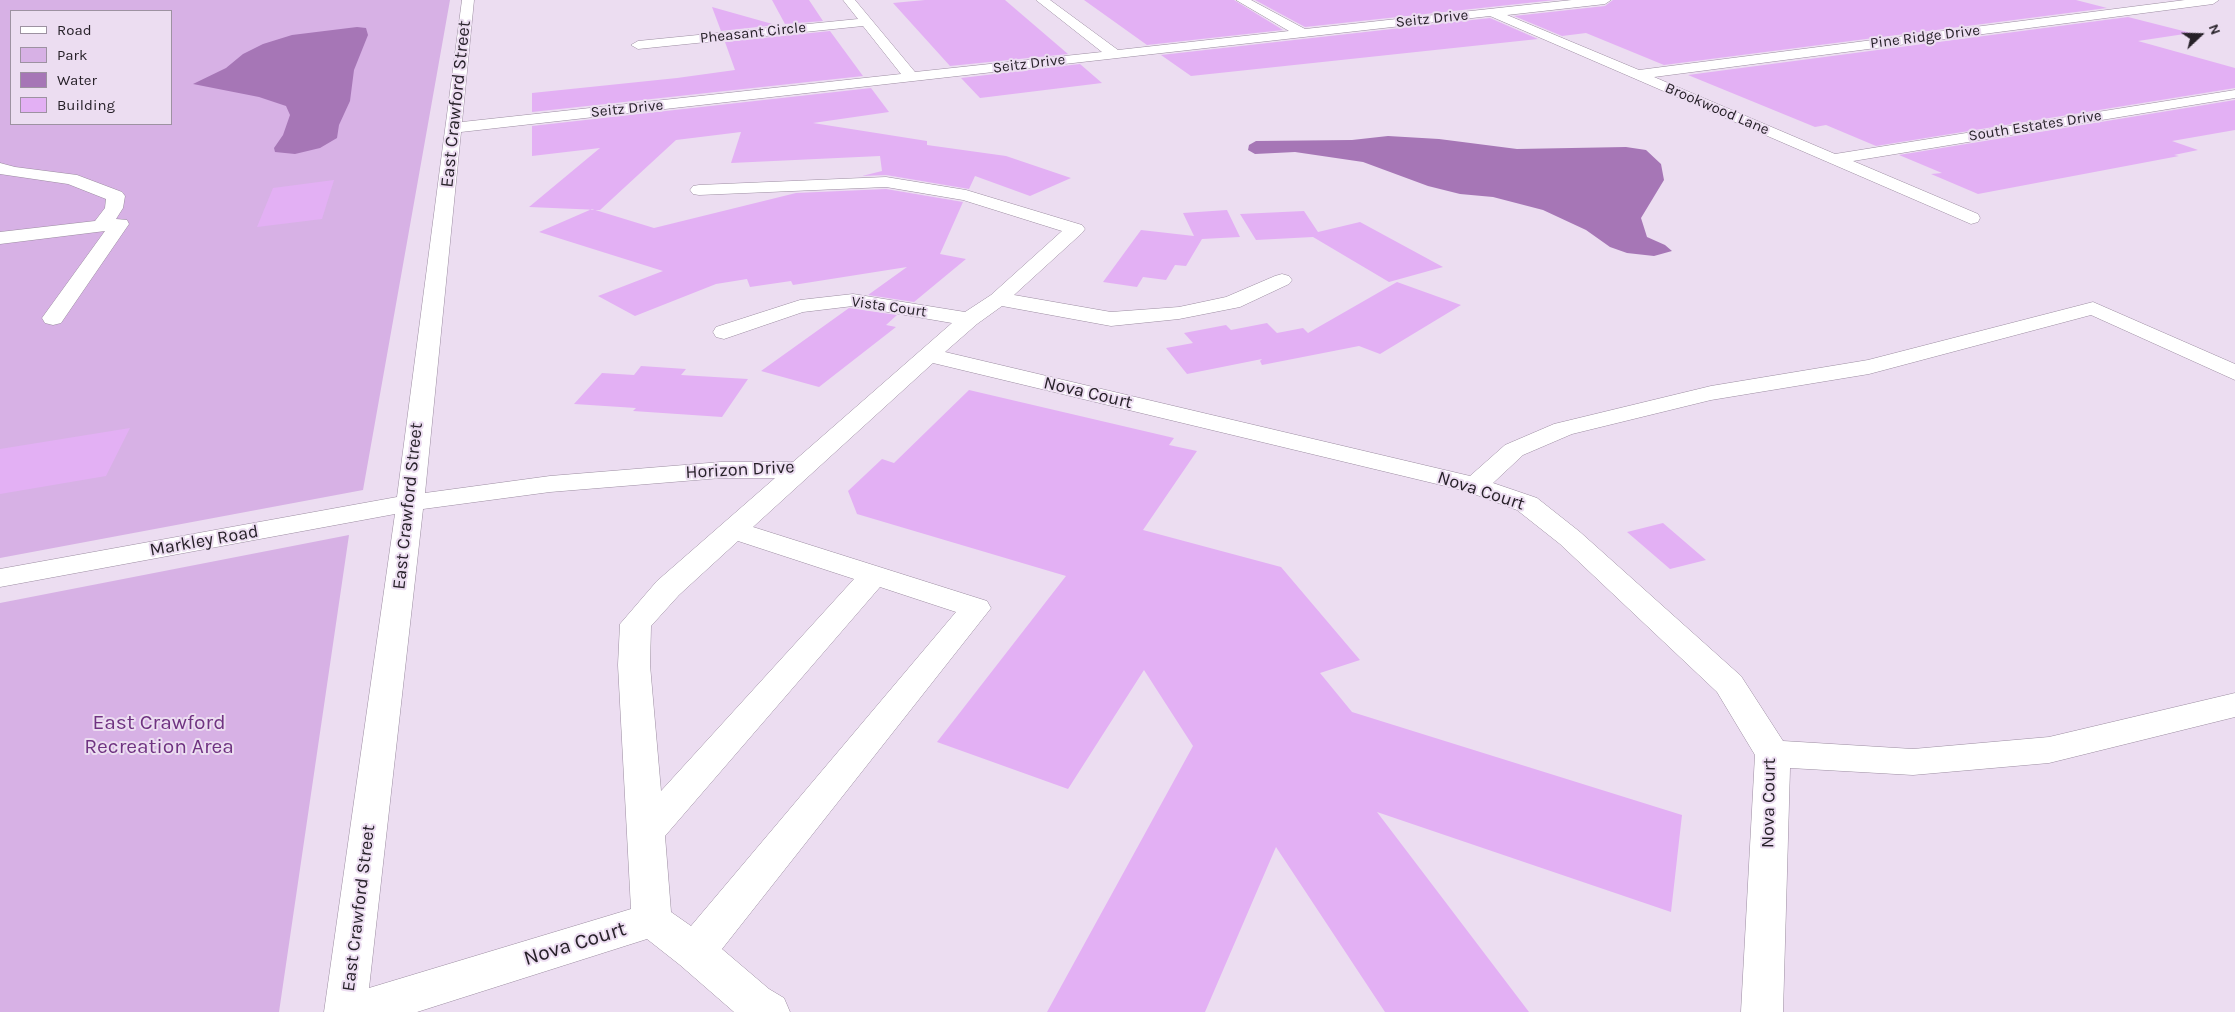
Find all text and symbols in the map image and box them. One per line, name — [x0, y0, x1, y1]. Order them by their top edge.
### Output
street label: Seitz Drive — [1395, 6, 1469, 32]
legend — [10, 10, 172, 125]
north arrow — [2175, 10, 2225, 60]
street label: Pheasant Circle — [699, 18, 807, 48]
street label: East Crawford Street — [436, 19, 476, 189]
text: Road — [57, 21, 92, 39]
street label: Pine Ridge Drive — [1869, 21, 1981, 53]
text: N — [2205, 22, 2224, 37]
text: Park — [57, 46, 87, 64]
street label: Seitz Drive — [992, 51, 1066, 77]
text: Water — [57, 71, 97, 89]
street label: Brookwood Lane — [1662, 79, 1772, 139]
text: Building — [57, 96, 115, 114]
street label: Seitz Drive — [590, 96, 664, 122]
street label: South Estates Drive — [1967, 107, 2103, 145]
street label: Vista Court — [850, 293, 928, 321]
street label: Nova Court — [1042, 372, 1134, 414]
street label: East Crawford Street — [388, 421, 428, 591]
street label: Horizon Drive — [685, 456, 795, 484]
street label: Nova Court — [1435, 467, 1527, 515]
street label: Markley Road — [148, 521, 260, 561]
park label: East Crawford Recreation Area — [84, 710, 234, 760]
street label: Nova Court — [1757, 758, 1781, 848]
street label: East Crawford Street — [338, 823, 380, 993]
street label: Nova Court — [521, 917, 629, 971]

